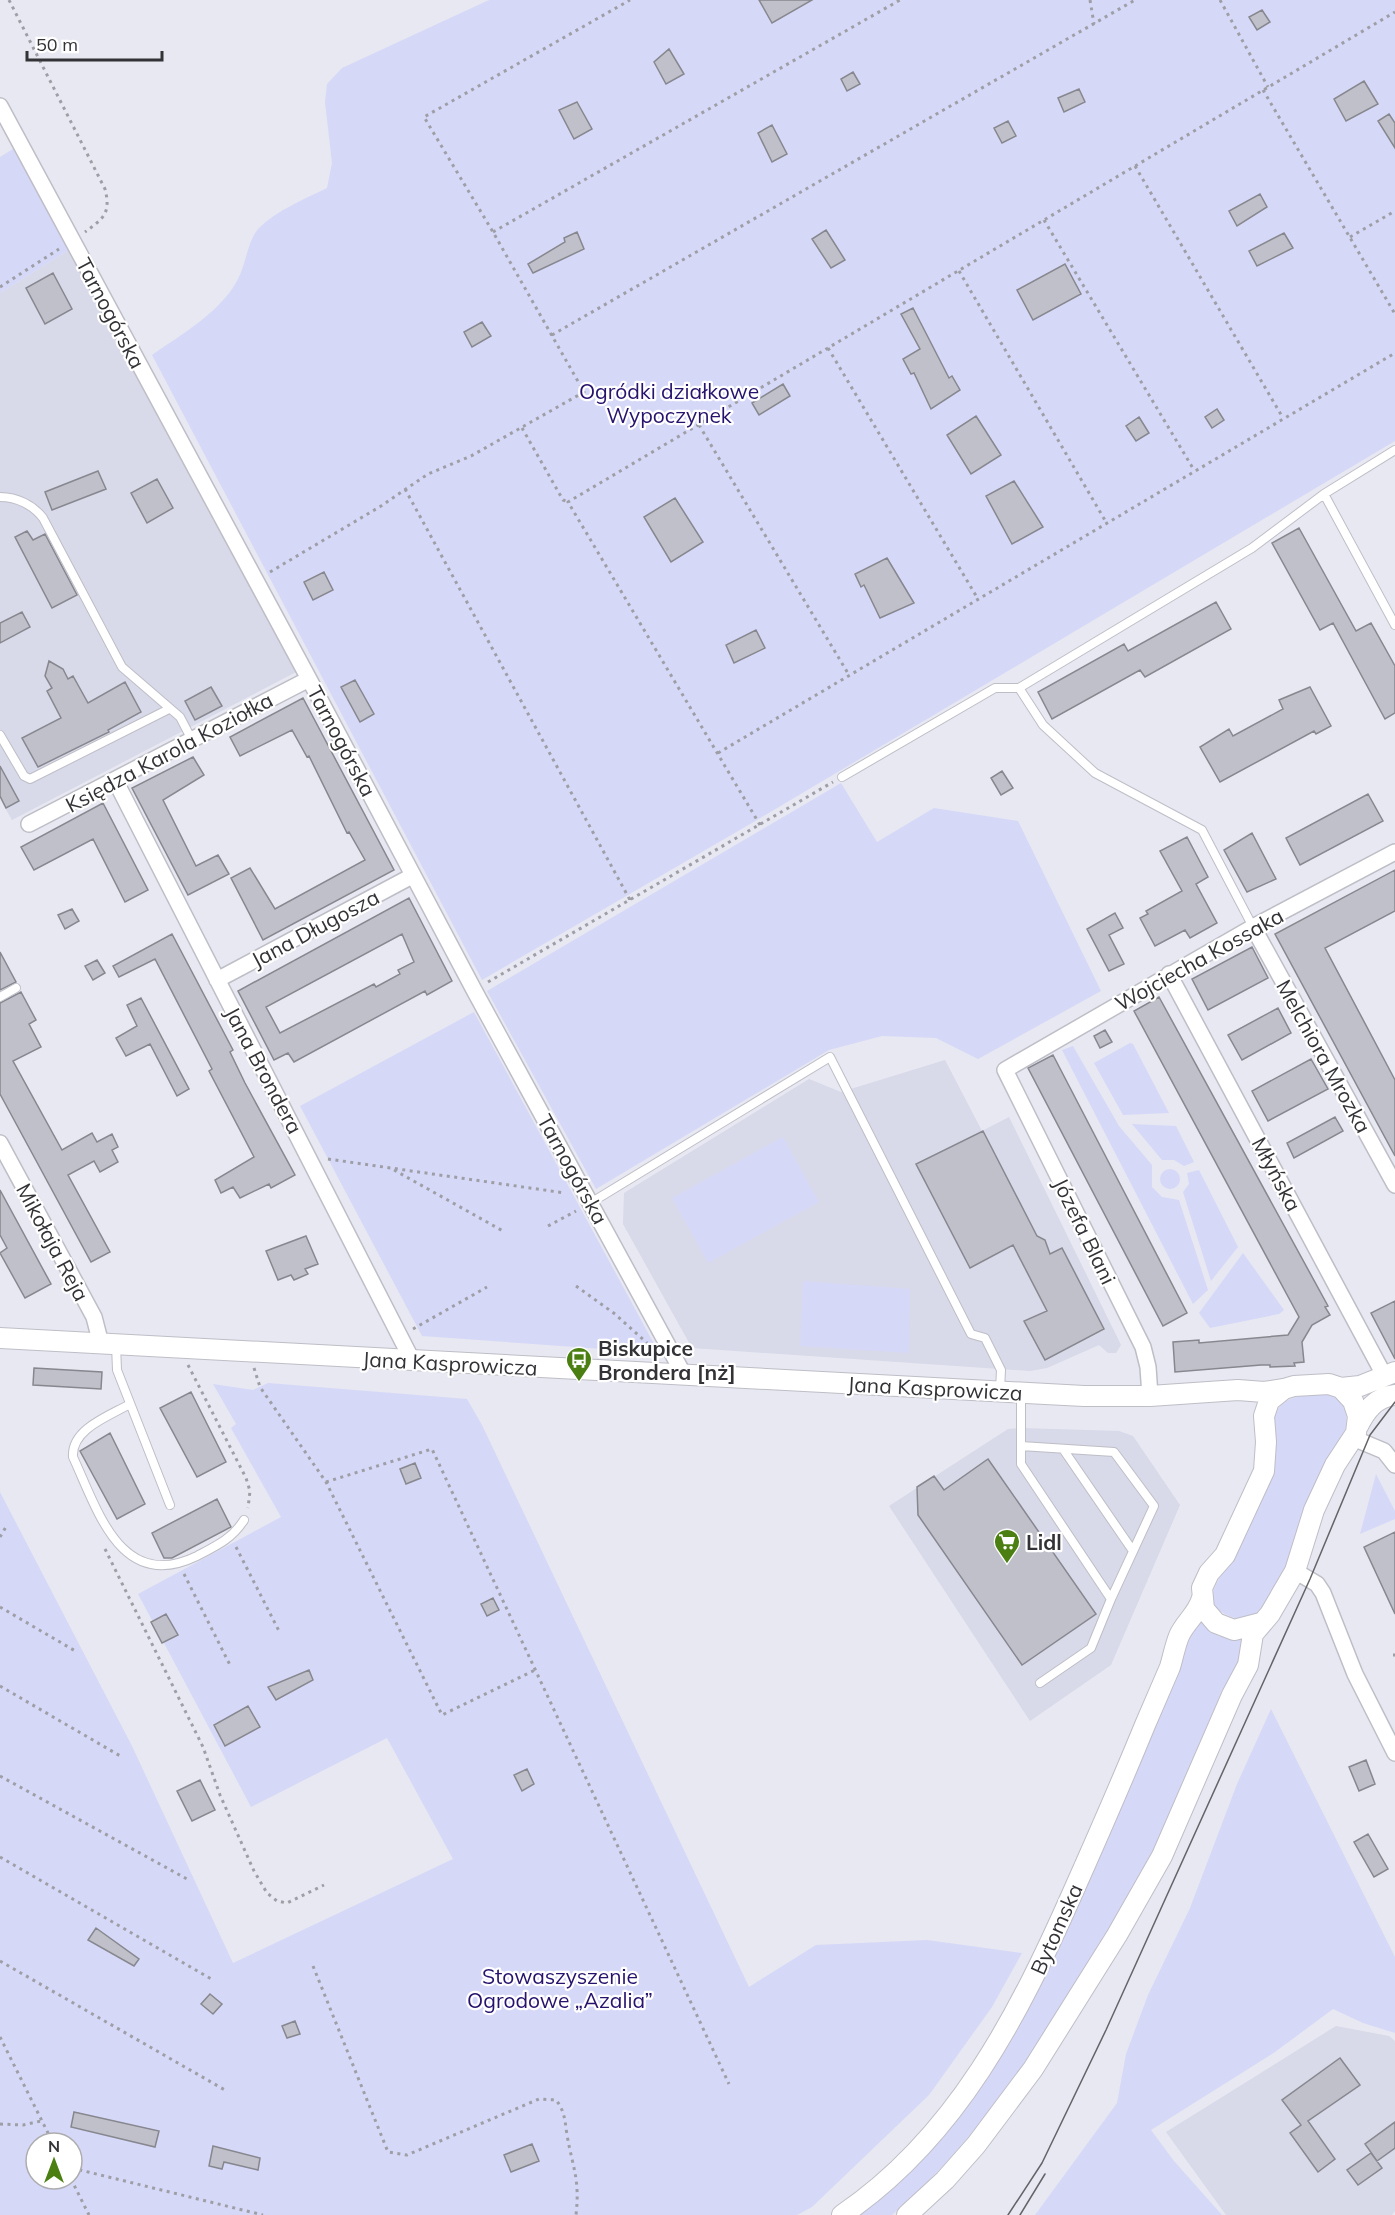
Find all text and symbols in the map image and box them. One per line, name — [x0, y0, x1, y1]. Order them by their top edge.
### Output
scale bar — [27, 24, 162, 62]
text: 50 m — [36, 33, 78, 56]
street label: Tarnogórska — [71, 253, 151, 373]
park label: Ogródki działkowe Wypoczynek — [579, 378, 759, 428]
street label: Tarnogórska — [302, 681, 382, 801]
street label: Księdza Karola Koziołka — [61, 686, 277, 818]
street label: Jana Długosza — [247, 883, 383, 973]
street label: Wojciecha Kossaka — [1110, 902, 1288, 1016]
street label: Melchiora Mrozka — [1271, 975, 1377, 1137]
street label: Jana Brondera — [220, 1002, 308, 1138]
street label: Tarnogórska — [532, 1110, 614, 1228]
street label: Młyńska — [1247, 1132, 1307, 1216]
street label: Józefa Blani — [1048, 1174, 1122, 1288]
street label: Mikołaja Reja — [11, 1179, 95, 1305]
place label: Biskupice Brondera [nż] — [598, 1335, 736, 1385]
street label: Jana Kasprowicza — [362, 1345, 538, 1381]
bus stop icon: Biskupice Brondera [nż] — [564, 1345, 594, 1383]
street label: Jana Kasprowicza — [847, 1370, 1023, 1406]
supermarket icon: Lidl — [992, 1527, 1022, 1565]
place label: Lidl — [1026, 1529, 1062, 1555]
street label: Bytomska — [1024, 1879, 1088, 1979]
park label: Stowaszyszenie Ogrodowe „Azalia” — [467, 1963, 653, 2013]
north arrow — [24, 2131, 84, 2191]
text: N — [48, 2136, 60, 2156]

